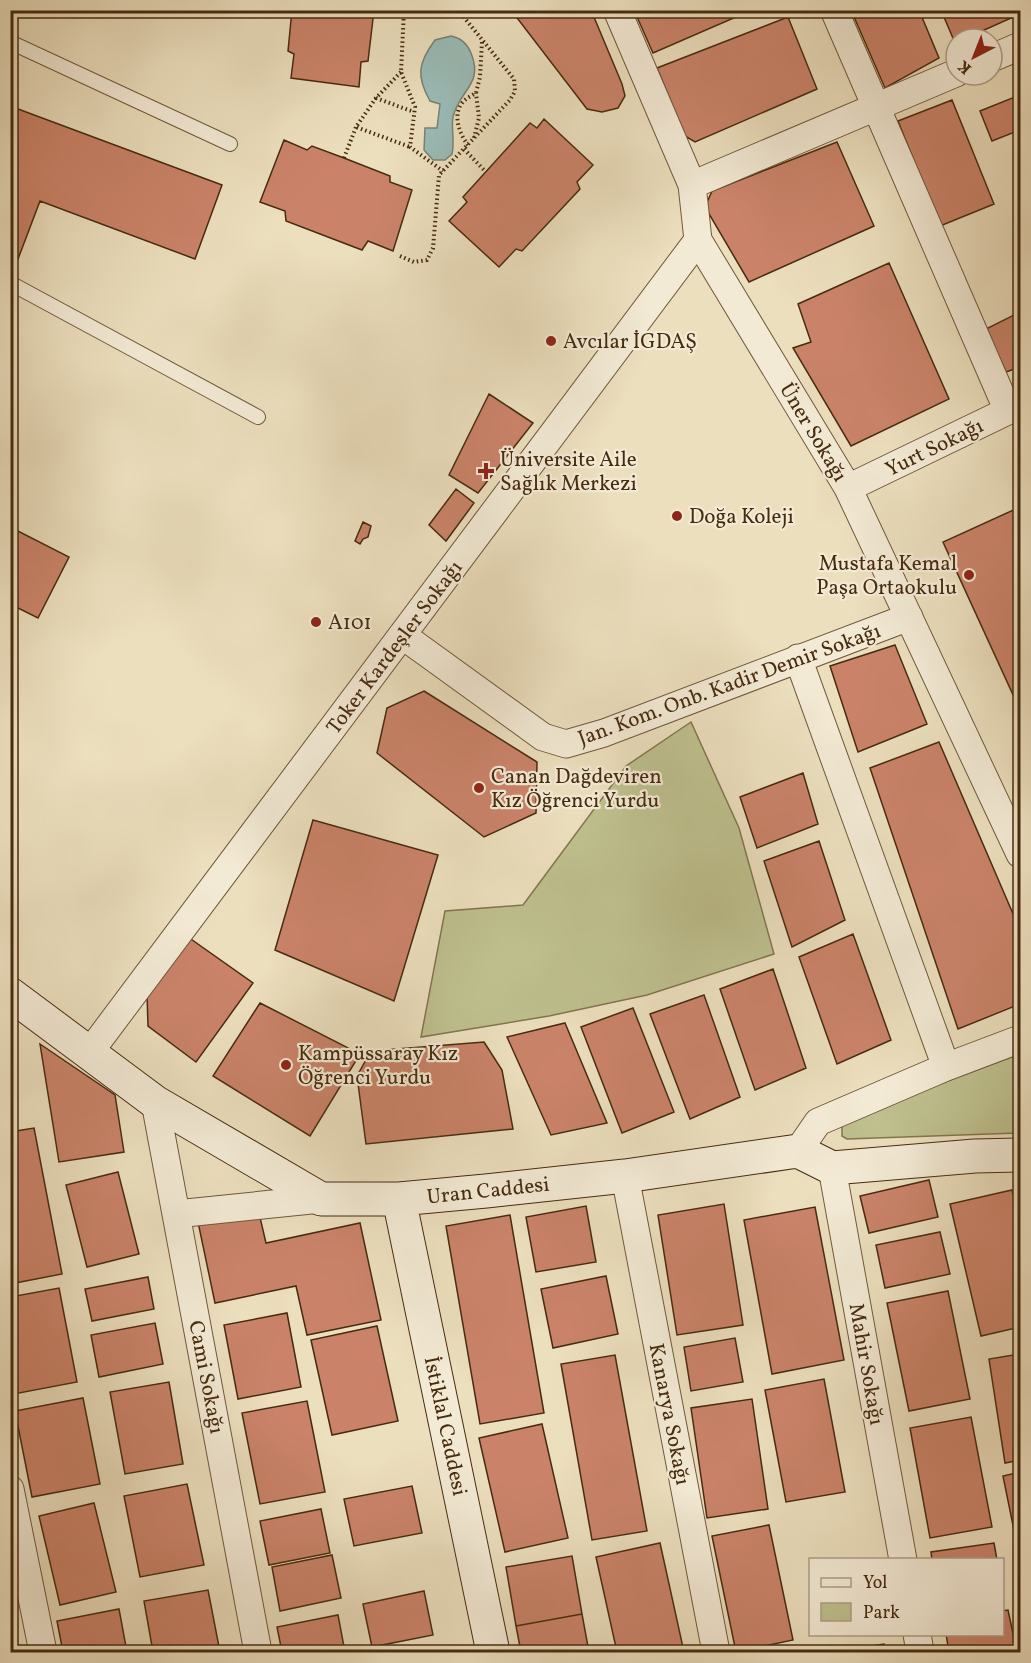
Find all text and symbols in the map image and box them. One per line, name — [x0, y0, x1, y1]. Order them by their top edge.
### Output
north arrow — [944, 27, 1004, 87]
text: K — [953, 54, 977, 79]
place label: Avcılar İGDAŞ — [563, 328, 697, 357]
marker: Avcılar İGDAŞ — [544, 334, 558, 348]
street label: Üner Sokağı — [772, 378, 854, 488]
street label: Yurt Sokağı — [881, 412, 989, 485]
place label: Üniversite Aile Sağlık Merkezi — [500, 446, 637, 499]
marker: Üniversite Aile Sağlık Merkezi — [477, 462, 495, 480]
place label: Doğa Koleji — [689, 503, 794, 532]
marker: Doğa Koleji — [670, 509, 684, 523]
place label: Mustafa Kemal Paşa Ortaokulu — [816, 550, 957, 603]
street label: Toker Kardeşler Sokağı — [320, 555, 470, 741]
marker: Mustafa Kemal Paşa Ortaokulu — [962, 568, 976, 582]
place label: A101 — [328, 609, 372, 638]
marker: A101 — [309, 615, 323, 629]
street label: Jan. Kom. Onb. Kadir Demir Sokağı — [574, 617, 885, 754]
place label: Canan Dağdeviren Kız Öğrenci Yurdu — [491, 763, 662, 816]
marker: Canan Dağdeviren Kız Öğrenci Yurdu — [472, 781, 486, 795]
place label: Kampüssaray Kız Öğrenci Yurdu — [298, 1040, 458, 1093]
marker: Kampüssaray Kız Öğrenci Yurdu — [279, 1058, 293, 1072]
street label: Uran Caddesi — [425, 1171, 551, 1212]
street label: Mahir Sokağı — [841, 1301, 891, 1428]
street label: Cami Sokağı — [180, 1318, 231, 1436]
street label: Kanarya Sokağı — [641, 1341, 697, 1488]
street label: İstiklal Caddesi — [416, 1354, 473, 1499]
legend — [809, 1558, 1004, 1636]
text: Yol — [863, 1571, 888, 1596]
text: Park — [863, 1601, 900, 1626]

